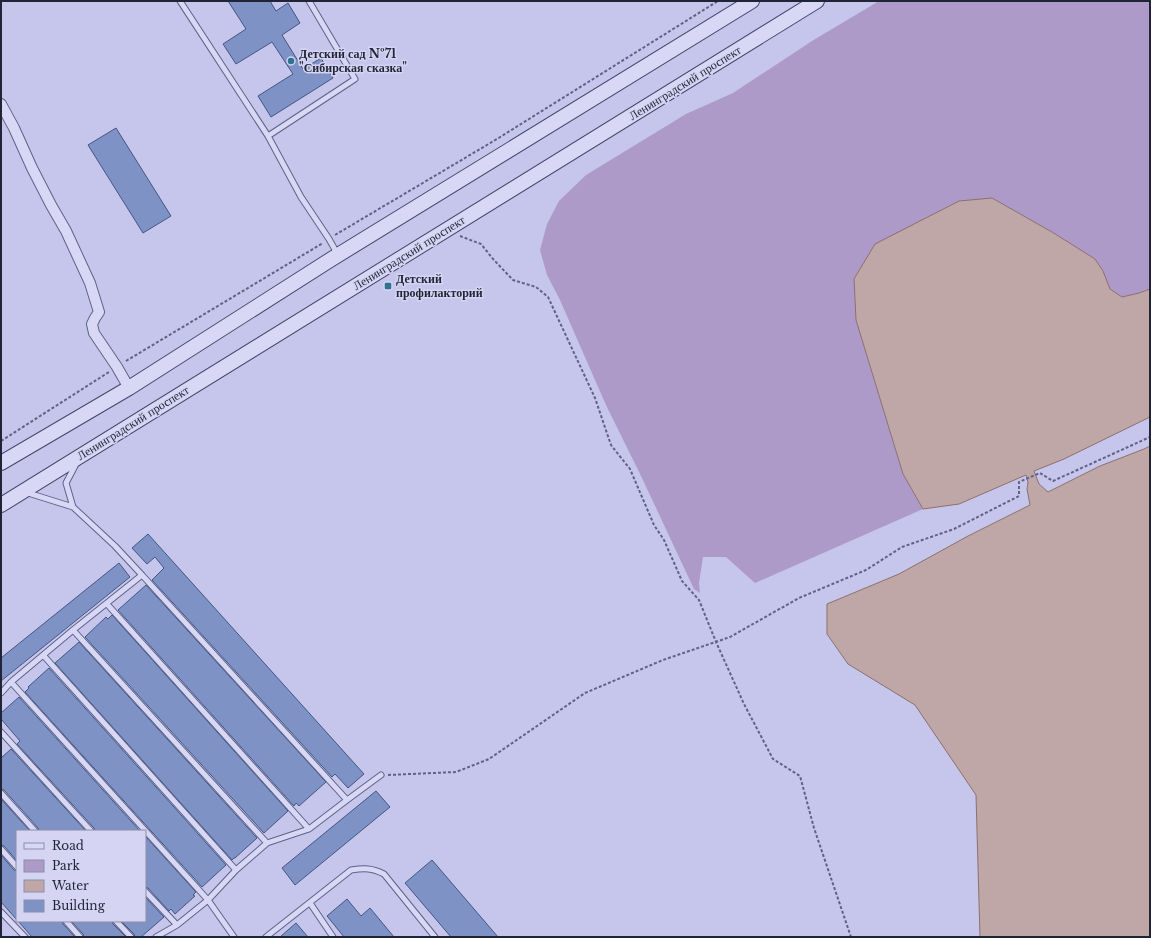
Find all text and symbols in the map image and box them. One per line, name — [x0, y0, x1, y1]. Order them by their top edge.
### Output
street label: Ленинградский проспект — [626, 42, 744, 123]
place label: Детский сад №71 "Сибирская сказка" — [299, 46, 407, 75]
marker: Детский сад №71 "Сибирская сказка" — [286, 56, 296, 66]
street label: Ленинградский проспект — [350, 212, 468, 293]
place label: Детский профилакторий — [396, 271, 483, 300]
marker: Детский профилакторий — [383, 281, 393, 291]
street label: Ленинградский проспект — [74, 382, 192, 463]
legend — [16, 830, 146, 922]
text: Road — [52, 838, 84, 853]
text: Park — [52, 858, 80, 873]
text: Water — [51, 878, 89, 893]
text: Building — [52, 898, 106, 913]

